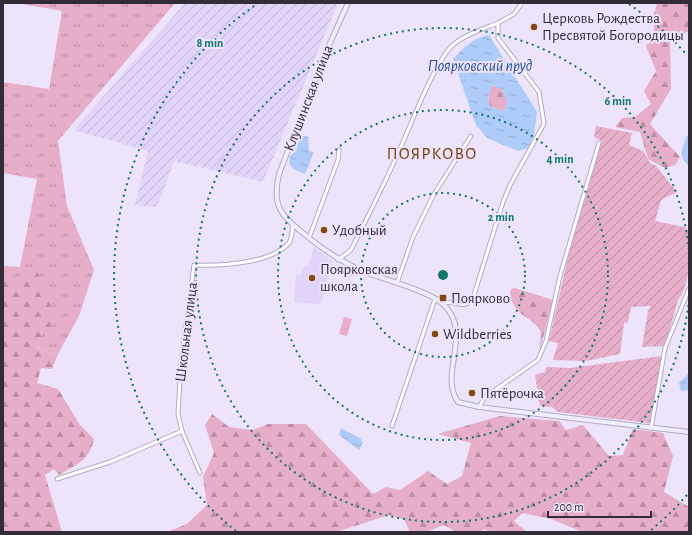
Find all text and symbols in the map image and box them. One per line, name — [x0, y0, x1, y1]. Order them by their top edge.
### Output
place label: Церковь Рождества Пресвятой Богородицы — [542, 11, 684, 43]
marker: Церковь Рождества Пресвятой Богородицы — [529, 22, 539, 32]
text: 8 min — [197, 37, 223, 49]
street label: Клушинская улица — [281, 43, 336, 153]
water label: Поярковский пруд — [428, 58, 532, 75]
text: 6 min — [605, 95, 631, 107]
district label: ПОЯРКОВО — [387, 145, 477, 162]
text: 4 min — [546, 153, 574, 165]
text: 2 min — [488, 211, 514, 223]
place label: Удобный — [332, 223, 387, 238]
marker: Удобный — [319, 225, 329, 235]
place label: Поярковская школа — [320, 262, 398, 294]
centre of rings — [436, 268, 450, 282]
marker: Поярковская школа — [307, 273, 317, 283]
street label: Школьная улица — [173, 281, 200, 383]
place label: Поярково — [451, 291, 510, 306]
marker: Поярково — [438, 293, 448, 303]
place label: Wildberries — [443, 327, 512, 342]
marker: Wildberries — [430, 329, 440, 339]
place label: Пятёрочка — [480, 386, 544, 401]
marker: Пятёрочка — [467, 388, 477, 398]
scale bar — [548, 493, 651, 519]
text: 200 m — [554, 501, 584, 513]

